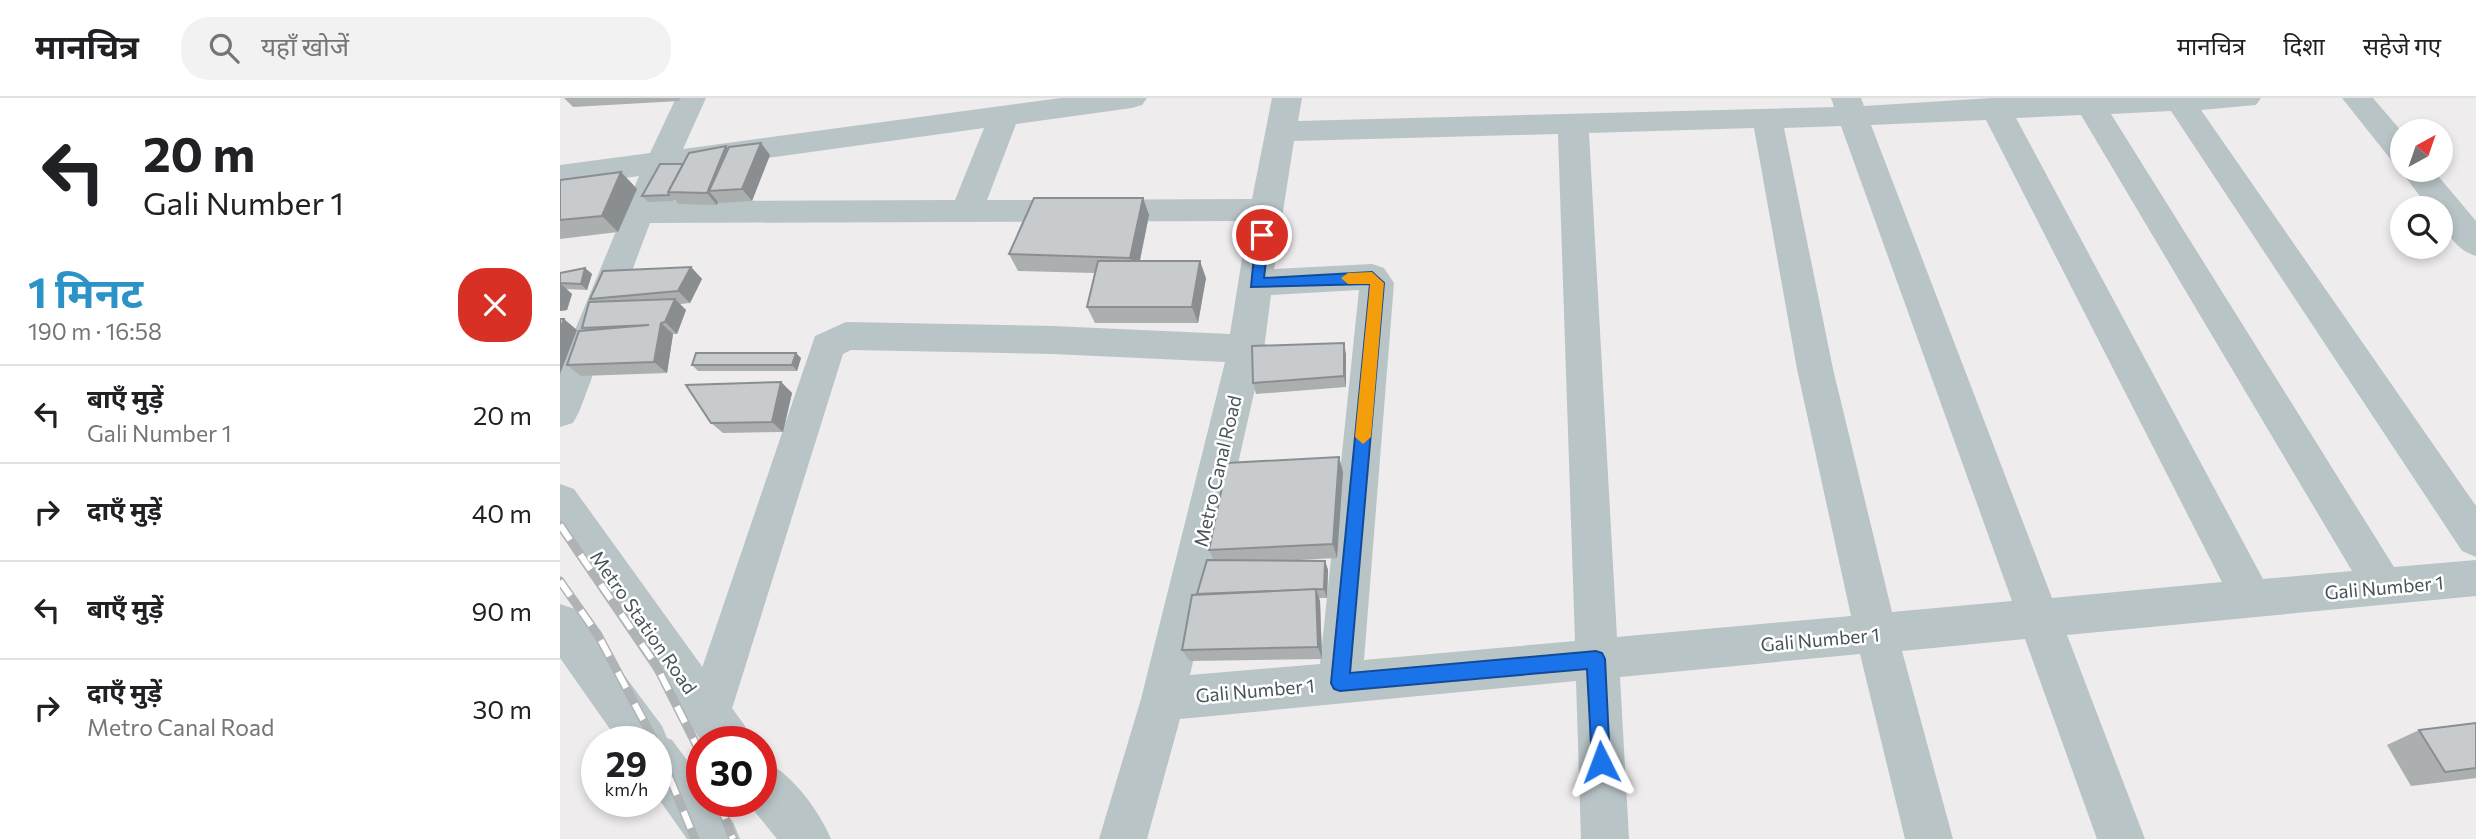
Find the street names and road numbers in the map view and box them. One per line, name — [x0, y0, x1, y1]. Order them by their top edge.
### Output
street label: Metro Canal Road — [1188, 393, 1246, 549]
street label: Metro Station Road — [586, 546, 702, 698]
street label: Gali Number 1 — [2324, 570, 2444, 604]
street label: Gali Number 1 — [1760, 622, 1880, 656]
street label: Gali Number 1 — [1195, 673, 1315, 707]

